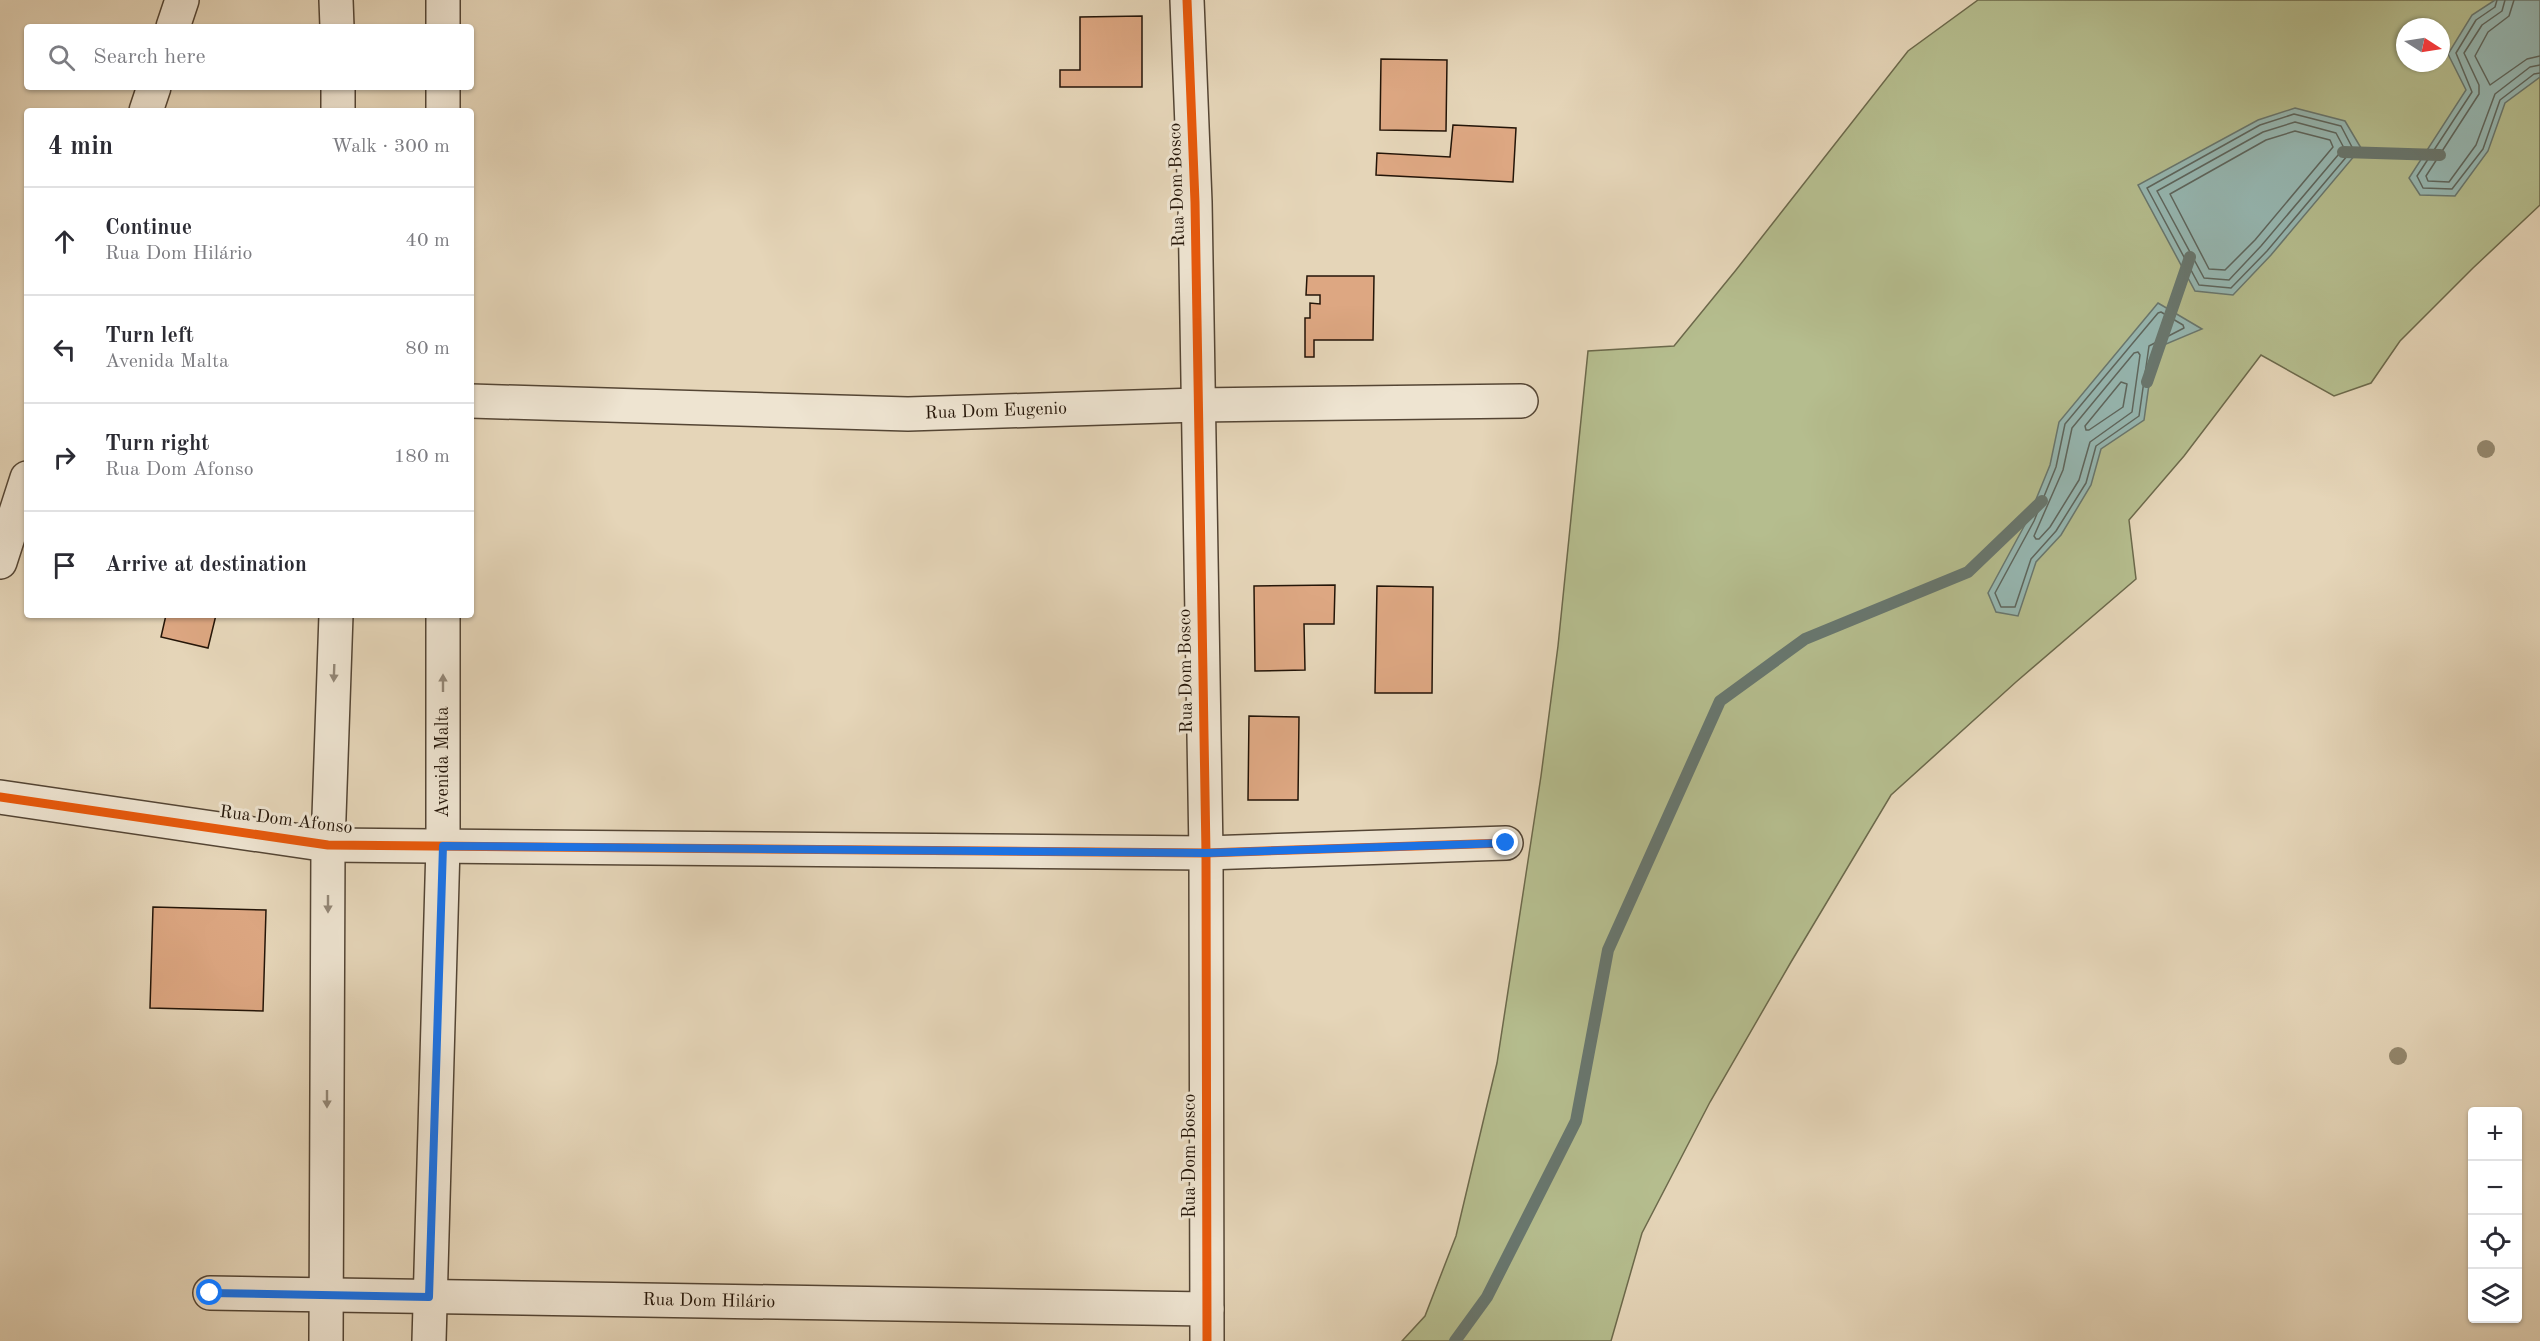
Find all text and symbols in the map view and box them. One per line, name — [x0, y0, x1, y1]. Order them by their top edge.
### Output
north arrow — [2396, 18, 2450, 72]
search box — [24, 24, 474, 90]
icon: search — [45, 41, 78, 74]
text: Search here — [93, 46, 206, 68]
street label: Rua Dom Bosco — [1166, 122, 1188, 248]
text: 4 min — [48, 134, 113, 160]
text: Walk · 300 m — [331, 137, 450, 157]
text: Continue — [105, 217, 192, 239]
icon: ahead — [48, 225, 81, 258]
text: 40 m — [405, 231, 450, 251]
text: Rua Dom Hilário — [105, 244, 252, 264]
text: Turn left — [105, 325, 194, 347]
icon: left — [48, 333, 81, 366]
text: 80 m — [405, 339, 450, 359]
text: Avenida Malta — [105, 352, 229, 372]
street label: Rua Dom Eugenio — [925, 400, 1067, 422]
text: Turn right — [105, 433, 209, 455]
icon: right — [48, 441, 81, 474]
text: 180 m — [394, 447, 450, 467]
text: Rua Dom Afonso — [105, 460, 254, 480]
icon: arrive — [48, 549, 81, 582]
text: Arrive at destination — [105, 554, 307, 576]
street label: Rua Dom Bosco — [1176, 608, 1196, 733]
one-way arrow — [329, 664, 338, 683]
one-way arrow — [438, 673, 448, 692]
street label: Avenida Malta — [434, 706, 452, 818]
street label: Rua Dom Afonso — [218, 803, 354, 837]
route end — [1492, 829, 1518, 855]
one-way arrow — [323, 894, 333, 913]
one-way arrow — [322, 1089, 332, 1108]
street label: Rua Dom Bosco — [1181, 1094, 1199, 1218]
map controls — [2468, 1107, 2522, 1323]
button: + — [2468, 1107, 2522, 1161]
button: − — [2468, 1161, 2522, 1215]
button: locate — [2468, 1215, 2522, 1269]
button: layers — [2468, 1269, 2522, 1323]
route start — [196, 1279, 222, 1305]
street label: Rua Dom Hilário — [643, 1291, 776, 1311]

